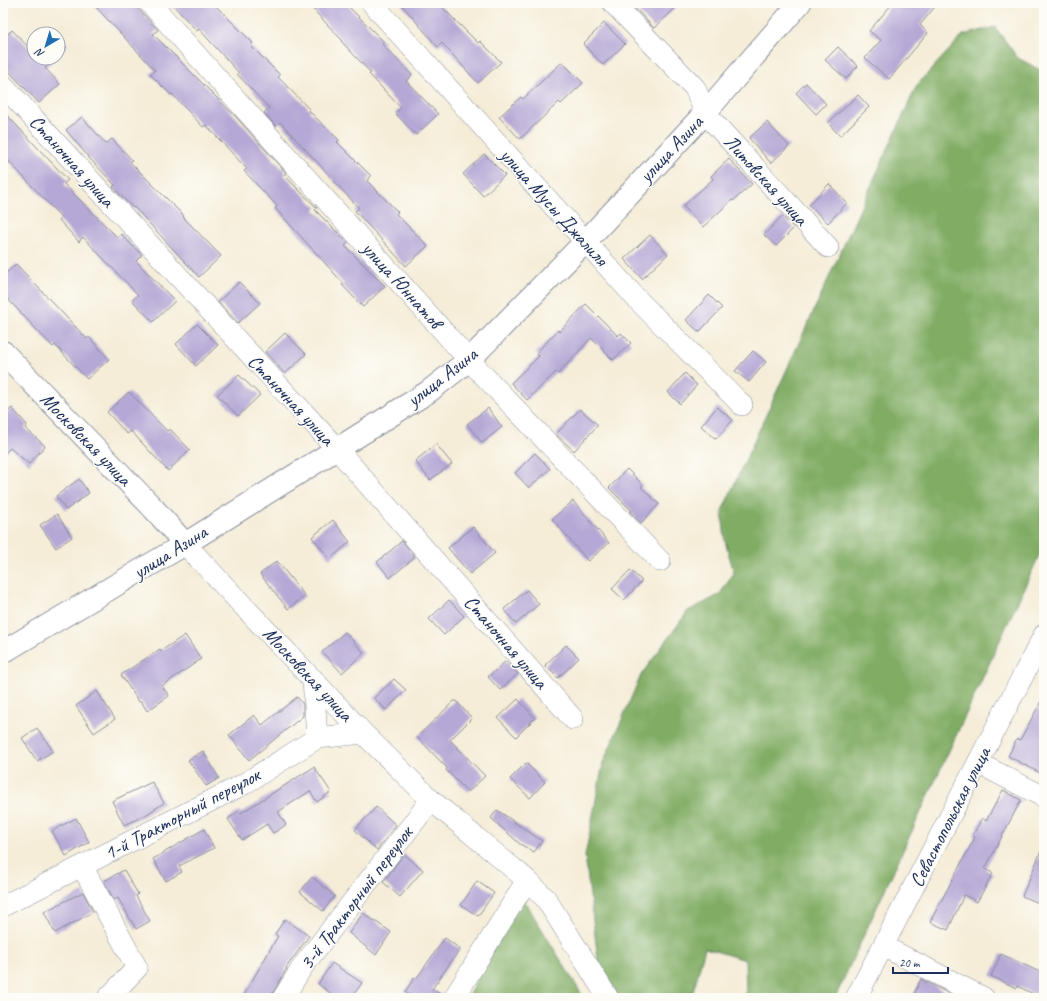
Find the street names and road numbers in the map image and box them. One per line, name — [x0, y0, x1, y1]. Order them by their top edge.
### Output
street label: улица Азина — [633, 109, 710, 188]
street label: Станочная улица — [24, 110, 121, 213]
street label: Литовская улица — [718, 129, 814, 232]
street label: улица Мусы Джалиля — [494, 142, 615, 273]
street label: улица Юннатов — [356, 236, 450, 336]
street label: улица Азина — [401, 341, 484, 413]
street label: Станочная улица — [242, 349, 341, 452]
street label: Московская улица — [35, 387, 138, 492]
street label: улица Азина — [128, 518, 213, 585]
street label: Станочная улица — [459, 590, 554, 695]
street label: Московская улица — [258, 621, 359, 728]
street label: Севастопольская улица — [904, 741, 997, 891]
street label: 1-й Тракторный переулок — [100, 762, 266, 866]
street label: 3-й Тракторный переулок — [294, 820, 419, 975]

